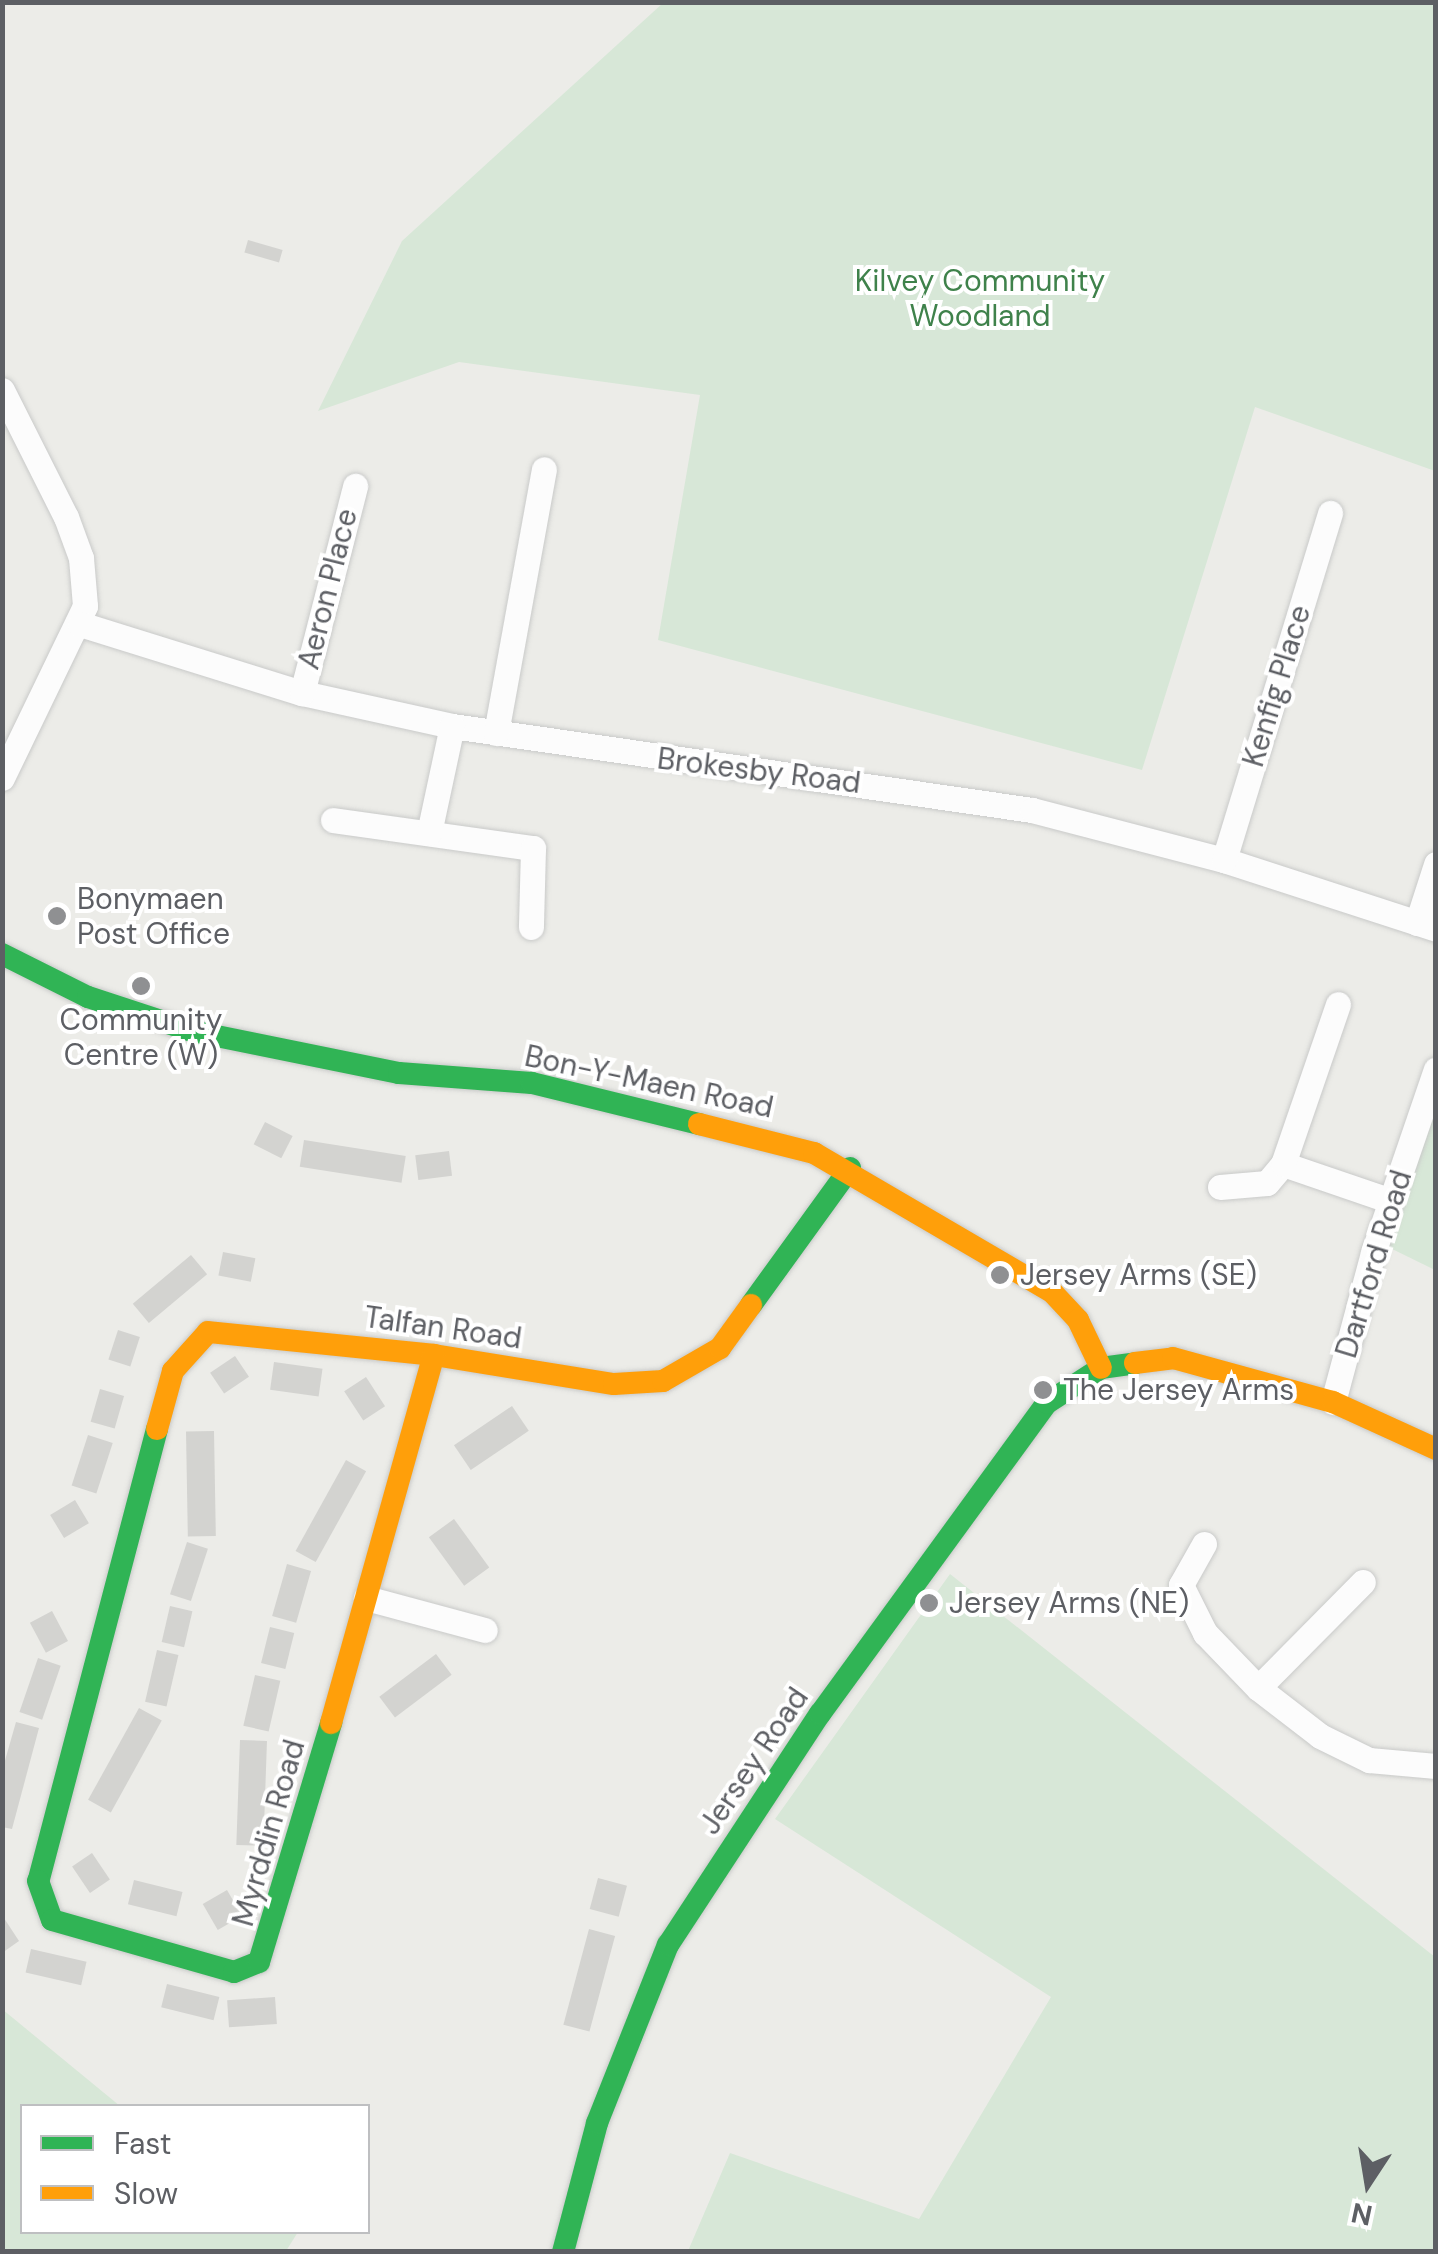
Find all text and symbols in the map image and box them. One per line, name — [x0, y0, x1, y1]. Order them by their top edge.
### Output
park label: Kilvey Community Woodland — [855, 263, 1105, 334]
street label: Aeron Place — [291, 505, 365, 673]
street label: Kenfig Place — [1235, 601, 1319, 771]
street label: Brokesby Road — [655, 741, 863, 801]
place label: Bonymaen Post Office — [77, 881, 230, 952]
marker: Bonymaen Post Office — [46, 905, 68, 927]
marker: Community Centre (W) — [130, 975, 152, 997]
place label: Community Centre (W) — [60, 1002, 222, 1072]
street label: Bon-Y-Maen Road — [521, 1038, 777, 1126]
street label: Dartford Road — [1328, 1166, 1420, 1362]
place label: Jersey Arms (SE) — [1020, 1257, 1257, 1293]
marker: Jersey Arms (SE) — [989, 1264, 1011, 1286]
street label: Talfan Road — [362, 1299, 524, 1357]
place label: The Jersey Arms — [1063, 1372, 1294, 1408]
marker: The Jersey Arms — [1032, 1379, 1054, 1401]
place label: Jersey Arms (NE) — [949, 1585, 1189, 1621]
marker: Jersey Arms (NE) — [918, 1592, 940, 1614]
street label: Jersey Road — [692, 1681, 816, 1841]
street label: Myrddin Road — [225, 1736, 313, 1930]
legend — [20, 2104, 370, 2234]
text: Fast — [114, 2124, 172, 2163]
north arrow — [1318, 2134, 1418, 2234]
text: Slow — [114, 2174, 178, 2213]
text: N — [1348, 2194, 1376, 2234]

